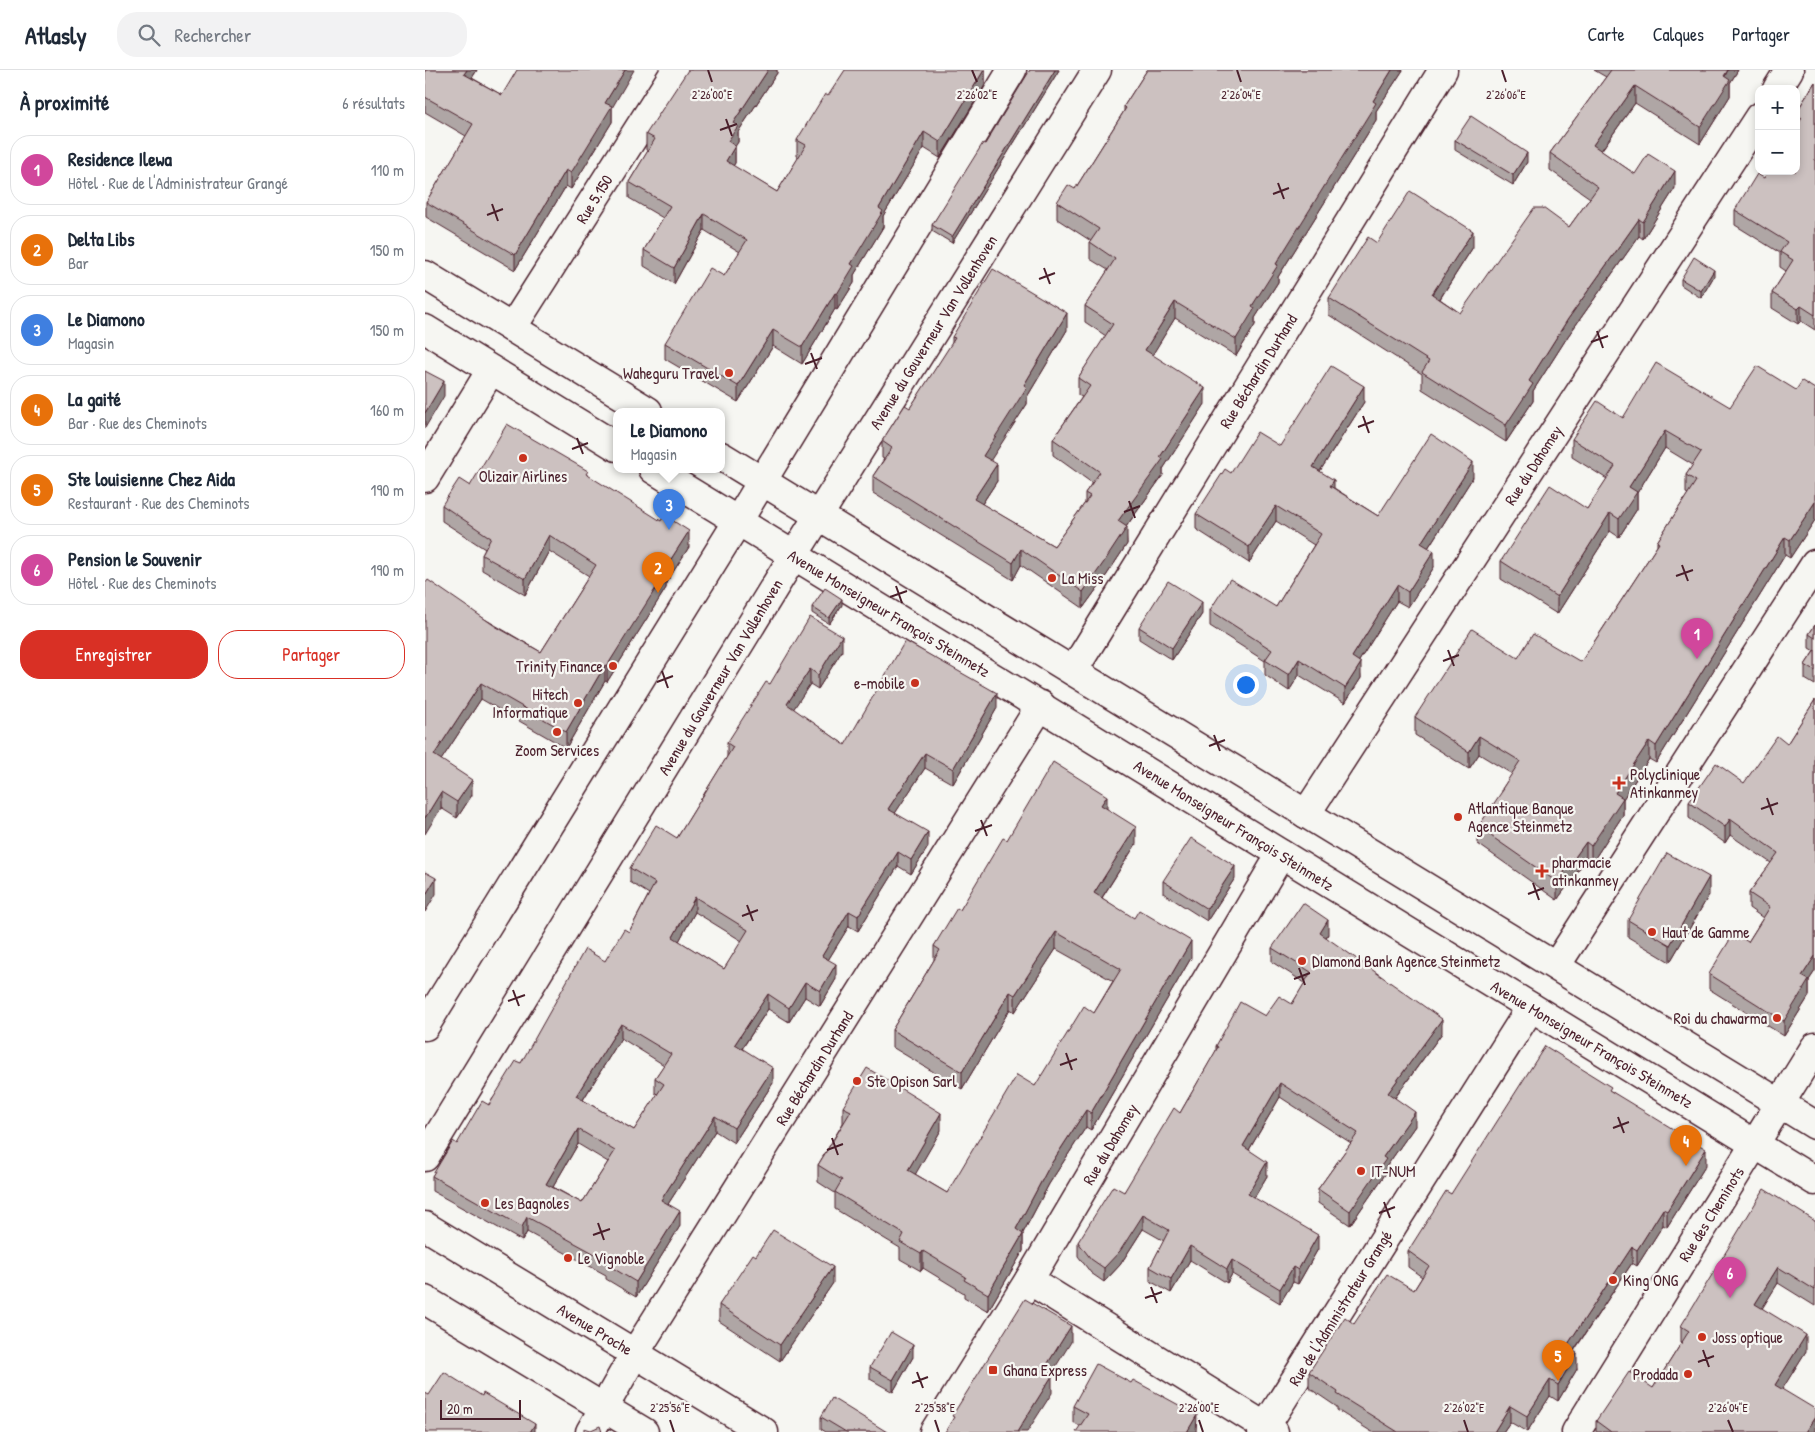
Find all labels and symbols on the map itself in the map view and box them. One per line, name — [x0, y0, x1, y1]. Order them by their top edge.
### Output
text: 2°26'00"E — [692, 86, 733, 103]
text: 2°26'02"E — [957, 86, 998, 103]
text: 2°26'04"E — [1221, 86, 1261, 103]
text: 2°26'06"E — [1486, 86, 1527, 103]
street label: Rue 5.150 — [570, 170, 618, 228]
street label: Avenue du Gouverneur Van Vollenhoven — [864, 231, 1002, 433]
street label: Rue Béchardin Durhand — [1214, 310, 1302, 432]
place label: Waheguru Travel — [623, 362, 720, 384]
marker: Waheguru Travel — [723, 367, 735, 379]
street label: Rue du Dahomey — [1499, 421, 1567, 509]
marker: Olizair Airlines — [517, 452, 529, 464]
place label: Olizair Airlines — [479, 465, 567, 487]
pin: 3 — [653, 489, 685, 530]
street label: Avenue Monseigneur François Steinmetz — [784, 544, 994, 682]
pin: 2 — [642, 552, 674, 593]
place label: La Miss — [1062, 567, 1103, 589]
marker: La Miss — [1046, 572, 1058, 584]
street label: Avenue du Gouverneur Van Vollenhoven — [653, 575, 787, 779]
pin: 1 — [1681, 618, 1713, 659]
place label: Trinity Finance — [516, 655, 604, 677]
marker: Trinity Finance — [607, 660, 619, 672]
place label: e-mobile — [854, 672, 906, 694]
your location — [1233, 672, 1259, 698]
marker: e-mobile — [909, 677, 921, 689]
place label: Hitech Informatique — [492, 683, 569, 723]
marker: Hitech Informatique — [572, 697, 584, 709]
marker: Zoom Services — [551, 726, 563, 738]
place label: Zoom Services — [515, 739, 599, 761]
street label: Avenue Monseigneur François Steinmetz — [1130, 754, 1338, 896]
place label: Polyclinique Atinkanmey — [1630, 763, 1701, 803]
marker: Polyclinique Atinkanmey — [1612, 776, 1626, 790]
place label: Atlantique Banque Agence Steinmetz — [1468, 797, 1574, 837]
marker: Atlantique Banque Agence Steinmetz — [1452, 811, 1464, 823]
place label: pharmacie atinkanmey — [1552, 851, 1619, 891]
marker: pharmacie atinkanmey — [1536, 865, 1548, 877]
place label: Haut de Gamme — [1662, 921, 1750, 943]
marker: Haut de Gamme — [1646, 926, 1658, 938]
place label: DIamond Bank Agence Steinmetz — [1312, 950, 1501, 972]
marker: DIamond Bank Agence Steinmetz — [1296, 955, 1308, 967]
street label: Avenue Monseigneur François Steinmetz — [1487, 975, 1697, 1113]
street label: Rue Béchardin Durhand — [770, 1007, 858, 1129]
place label: Roi du chawarma — [1674, 1007, 1767, 1029]
marker: Roi du chawarma — [1771, 1012, 1783, 1024]
place label: Ste Opison Sarl — [867, 1070, 958, 1092]
marker: Ste Opison Sarl — [851, 1075, 863, 1087]
street label: Rue du Dahomey — [1077, 1099, 1143, 1189]
pin: 4 — [1670, 1125, 1702, 1166]
place label: IT-NUM — [1371, 1160, 1416, 1182]
street label: Rue des Cheminots — [1673, 1162, 1749, 1266]
marker: IT-NUM — [1355, 1165, 1367, 1177]
place label: Les Bagnoles — [495, 1192, 569, 1214]
marker: Les Bagnoles — [479, 1197, 491, 1209]
street label: Rue de l'Administrateur Grangé — [1283, 1226, 1397, 1390]
place label: Le Vignoble — [578, 1247, 645, 1269]
marker: Le Vignoble — [562, 1252, 574, 1264]
pin: 6 — [1714, 1257, 1746, 1298]
place label: King ONG — [1623, 1269, 1678, 1291]
marker: King ONG — [1607, 1274, 1619, 1286]
street label: Avenue Proche — [553, 1298, 637, 1360]
place label: Joss optique — [1712, 1326, 1784, 1348]
marker: Joss optique — [1696, 1331, 1708, 1343]
pin: 5 — [1542, 1340, 1574, 1381]
place label: Ghana Express — [1003, 1359, 1087, 1381]
place label: Prodada — [1633, 1363, 1678, 1385]
marker: Ghana Express — [987, 1364, 999, 1376]
marker: Prodada — [1682, 1368, 1694, 1380]
scale bar — [440, 1397, 521, 1420]
text: 2°25'56"E — [650, 1399, 691, 1416]
text: 2°25'58"E — [915, 1399, 956, 1416]
text: 2°26'00"E — [1179, 1399, 1220, 1416]
text: 2°26'02"E — [1444, 1399, 1485, 1416]
text: 2°26'04"E — [1708, 1399, 1748, 1416]

